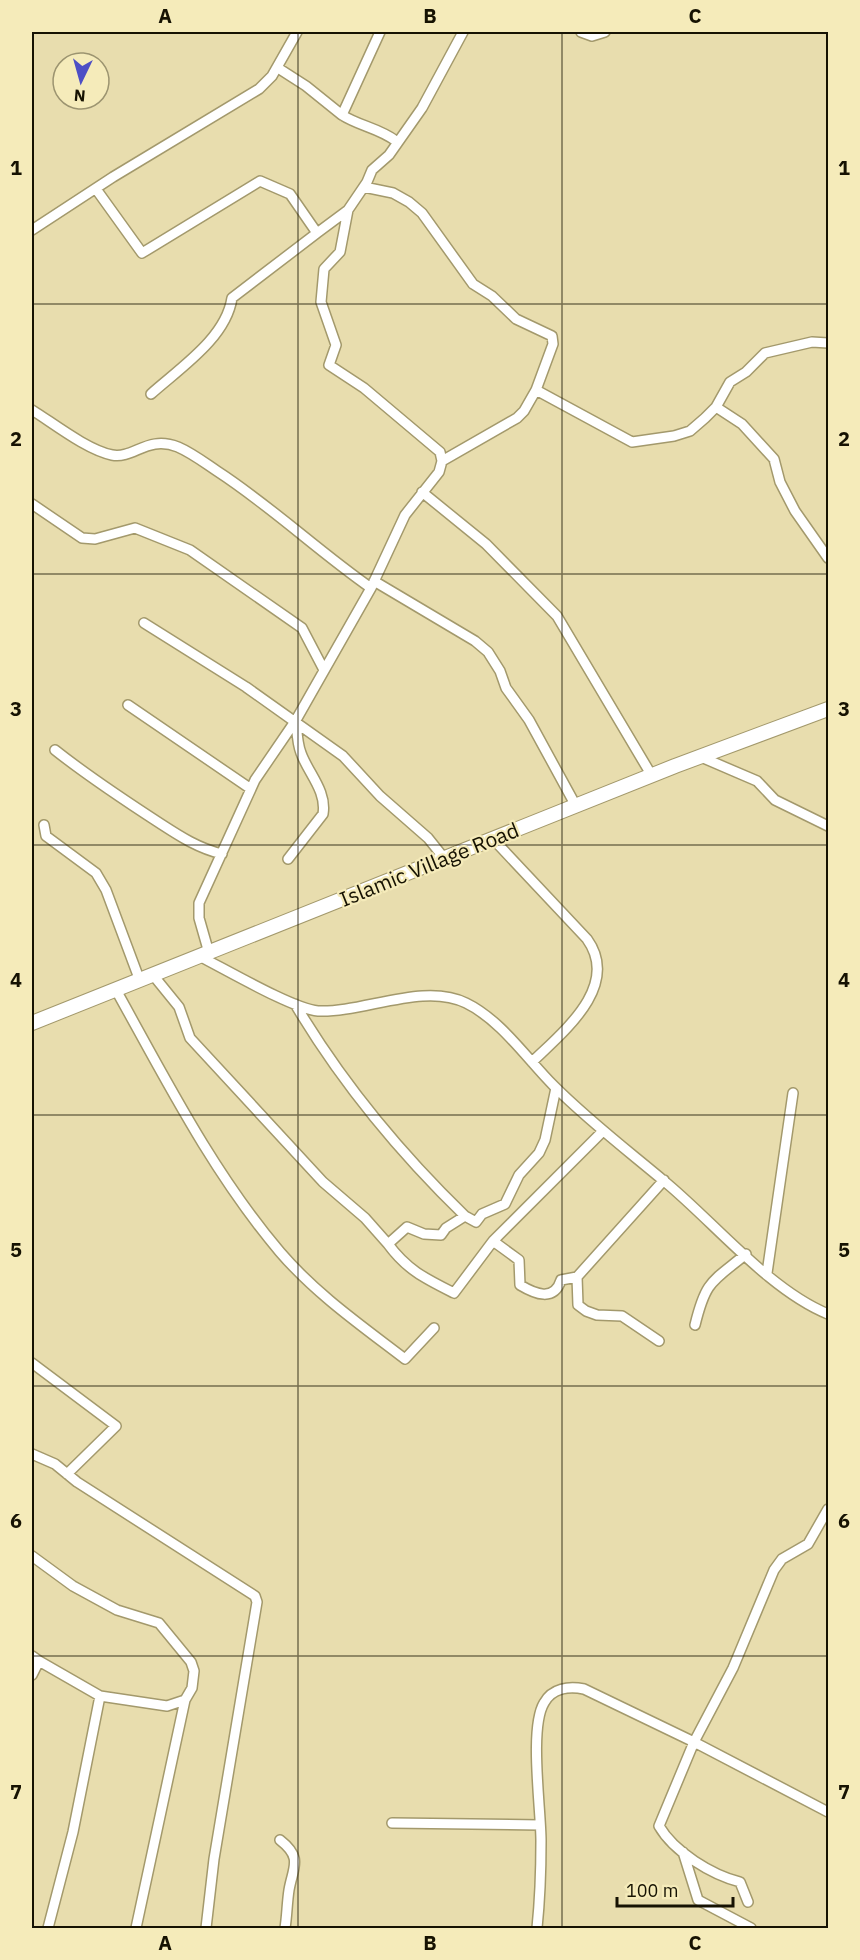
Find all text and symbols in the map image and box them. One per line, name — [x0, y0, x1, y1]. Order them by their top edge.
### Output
text: A — [158, 2, 172, 29]
text: B — [423, 2, 437, 29]
text: C — [688, 2, 702, 29]
north arrow — [51, 51, 111, 111]
text: N — [73, 85, 86, 106]
text: 1 — [10, 154, 22, 181]
text: 1 — [838, 154, 850, 181]
text: 2 — [10, 425, 22, 452]
text: 2 — [838, 425, 850, 452]
text: 3 — [10, 695, 22, 722]
text: 3 — [838, 695, 850, 722]
street label: Islamic Village Road — [335, 815, 523, 913]
text: 4 — [10, 966, 22, 993]
text: 4 — [838, 966, 850, 993]
text: 5 — [10, 1236, 22, 1263]
text: 5 — [838, 1236, 850, 1263]
text: 6 — [10, 1507, 22, 1534]
text: 6 — [838, 1507, 850, 1534]
text: 7 — [10, 1778, 22, 1805]
text: 7 — [838, 1778, 850, 1805]
scale bar — [617, 1870, 732, 1908]
text: 100 m — [626, 1879, 678, 1902]
text: A — [158, 1929, 172, 1956]
text: B — [423, 1929, 437, 1956]
text: C — [688, 1929, 702, 1956]

